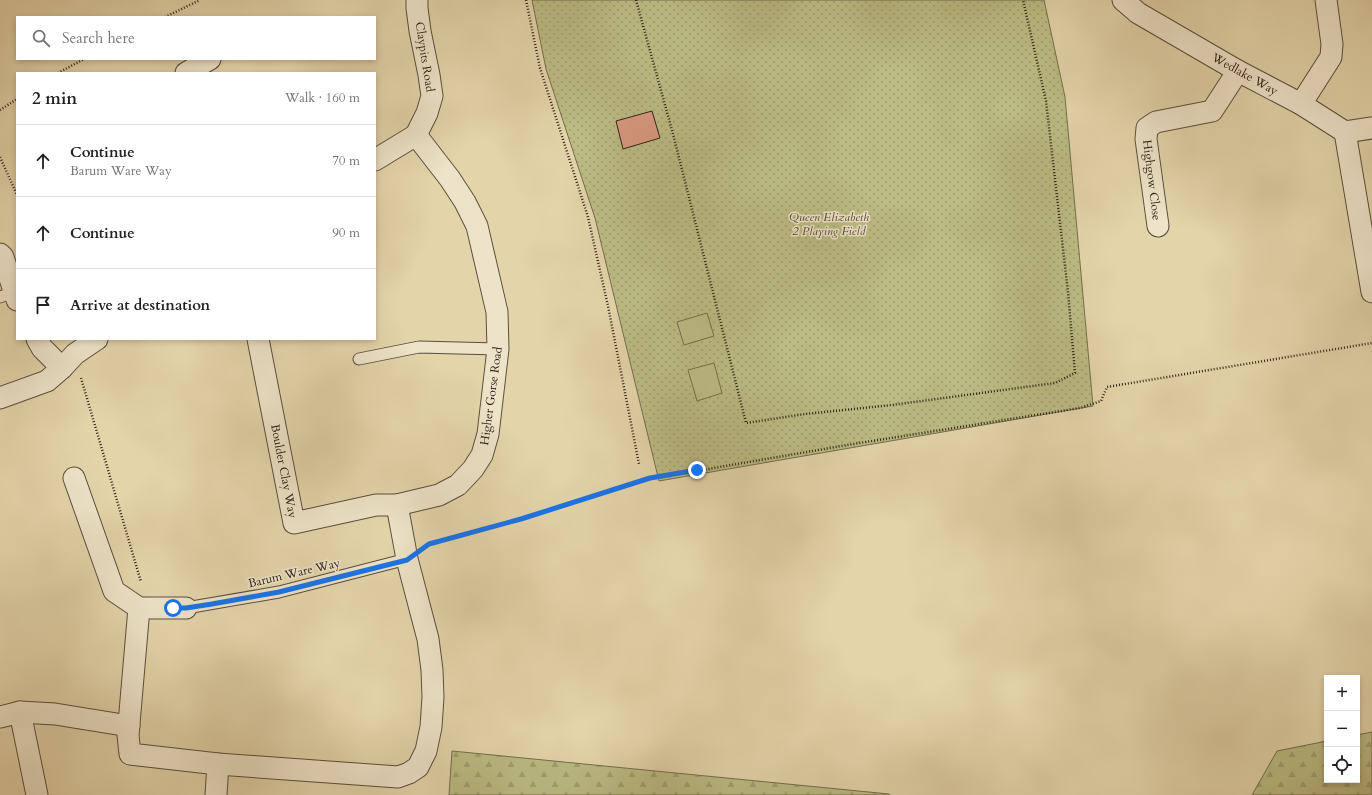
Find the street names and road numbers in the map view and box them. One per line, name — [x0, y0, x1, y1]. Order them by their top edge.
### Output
street label: Claypits Road — [412, 21, 439, 94]
street label: Wedlake Way — [1208, 49, 1281, 99]
street label: Highgow Close — [1139, 139, 1165, 221]
street label: Higher Gorse Road — [476, 345, 506, 446]
street label: Boulder Clay Way — [267, 423, 301, 520]
street label: Barum Ware Way — [246, 554, 342, 591]

